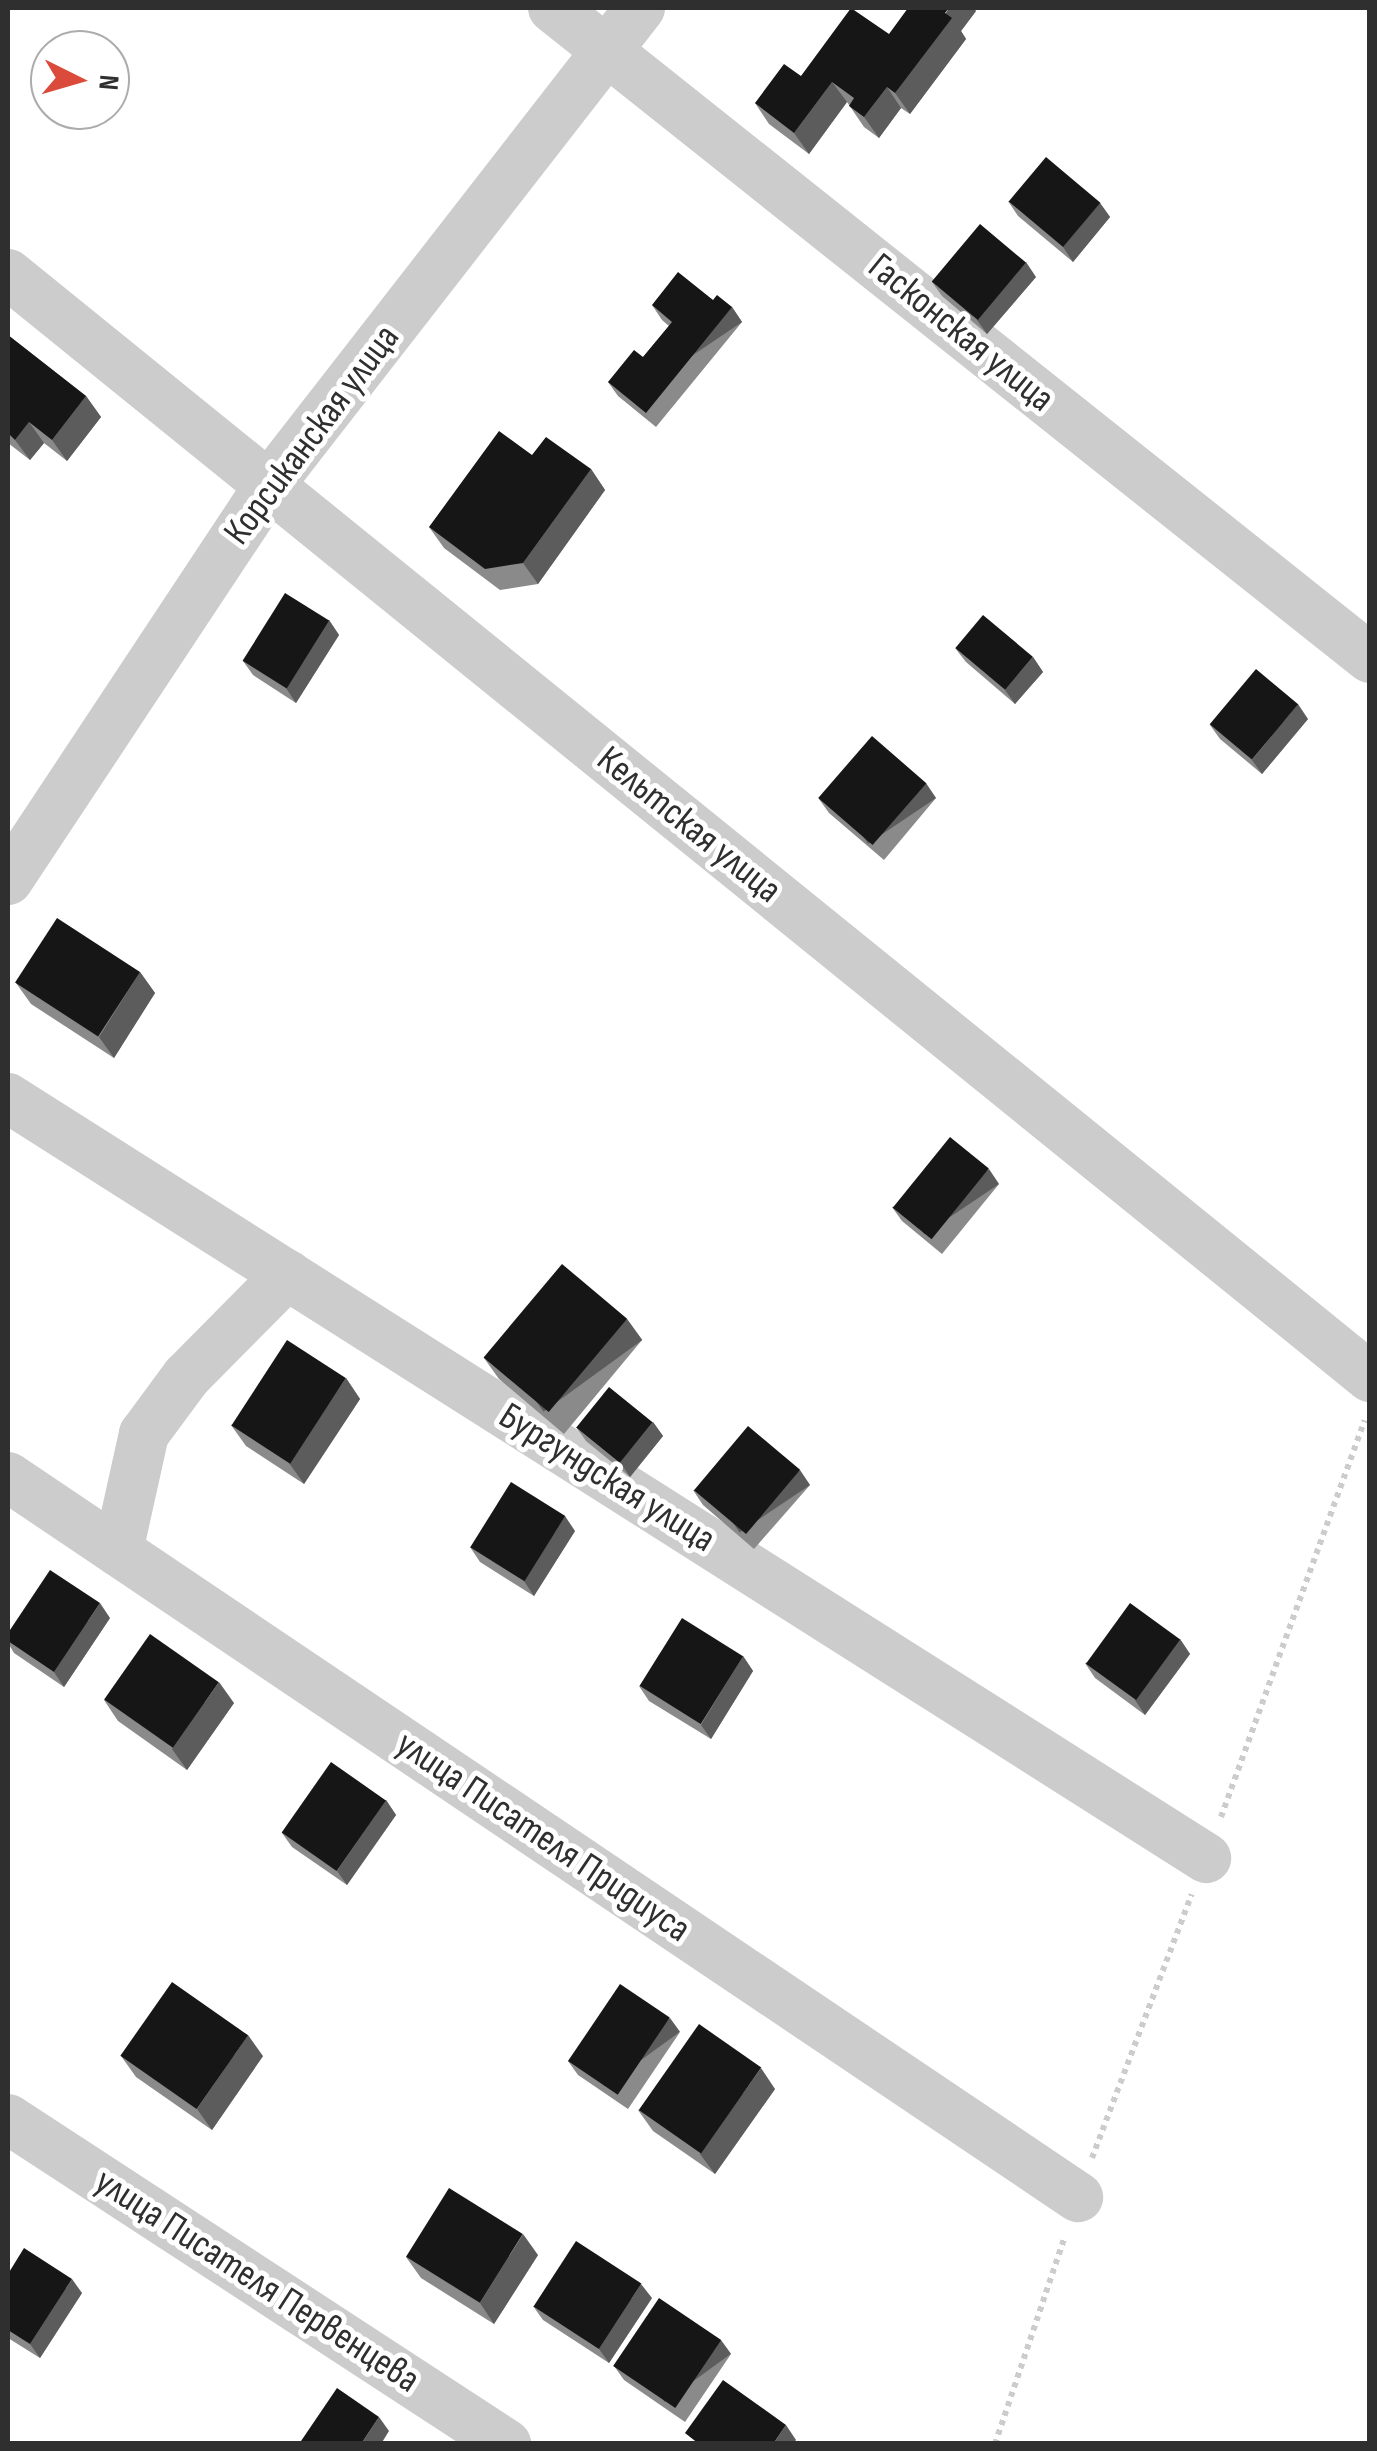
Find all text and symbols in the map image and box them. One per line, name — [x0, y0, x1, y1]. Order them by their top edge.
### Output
north arrow — [30, 30, 130, 130]
text: N — [91, 74, 125, 91]
street label: Гасконская улица — [859, 244, 1063, 422]
street label: Корсиканская улица — [215, 316, 409, 554]
street label: Кельтская улица — [588, 737, 790, 913]
street label: Бургундская улица — [491, 1394, 723, 1562]
street label: улица Писателя Придиуса — [387, 1722, 699, 1952]
street label: улица Писателя Первенцева — [86, 2159, 428, 2403]

